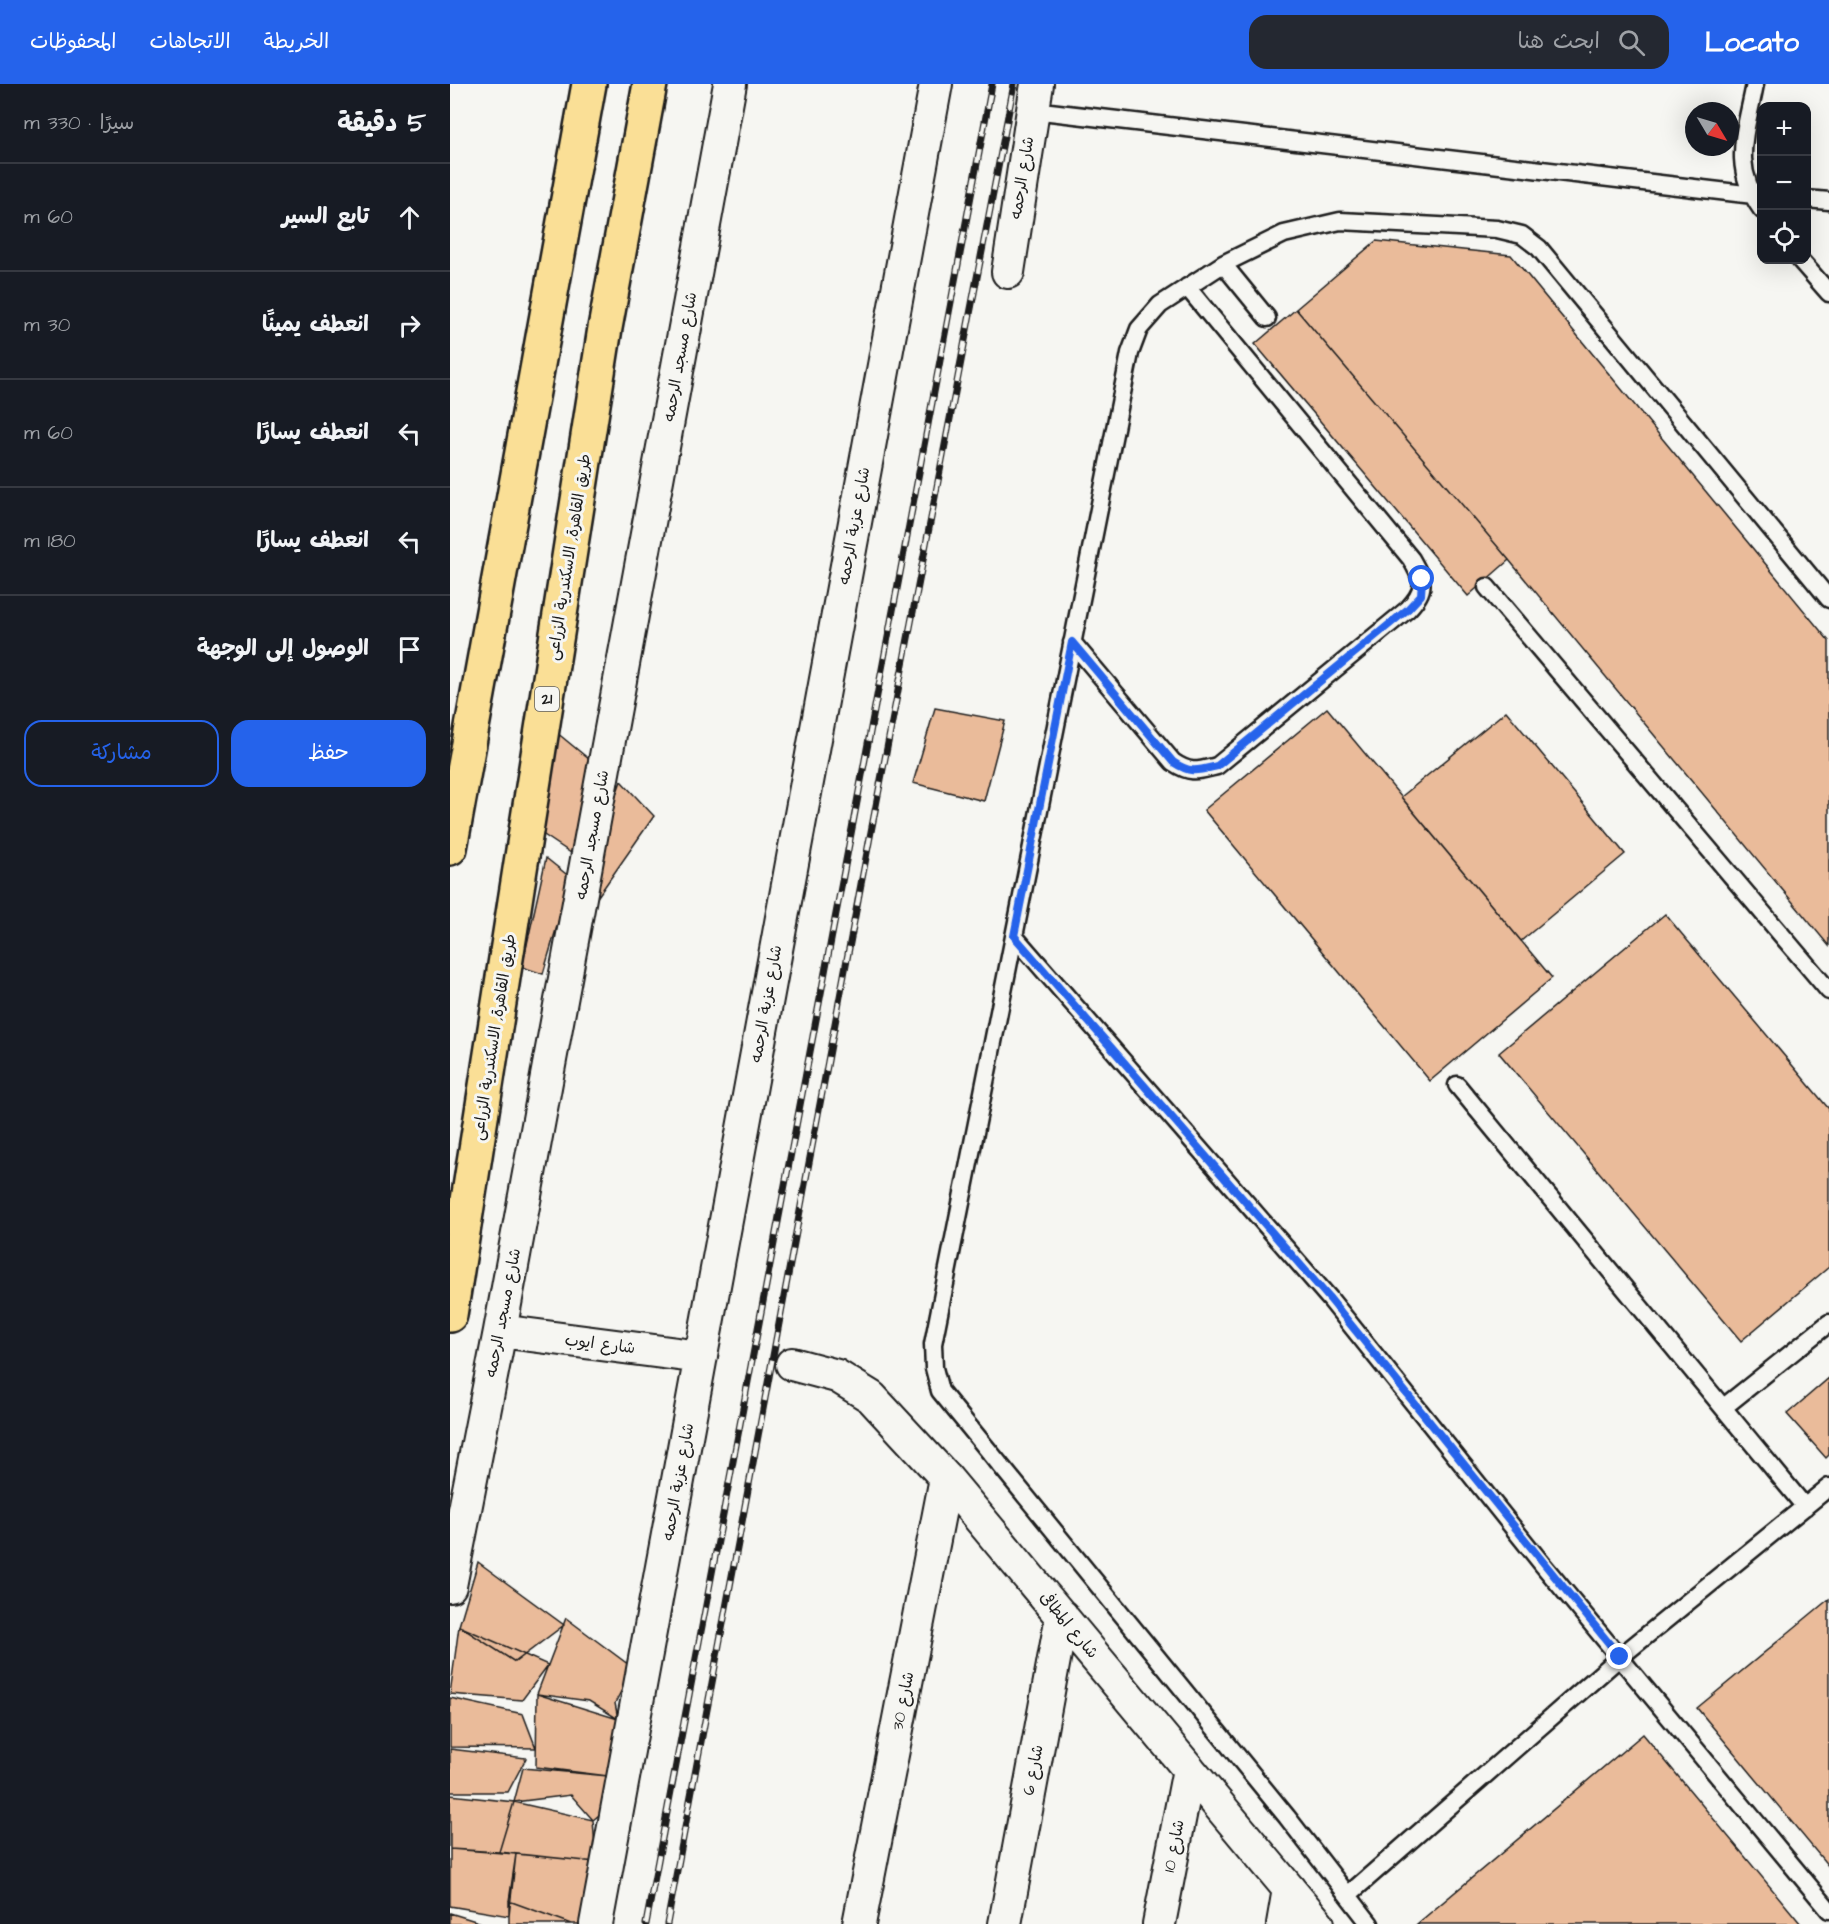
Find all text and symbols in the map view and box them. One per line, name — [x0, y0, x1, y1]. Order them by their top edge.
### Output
search box — [1249, 15, 1669, 69]
text: Locato — [1705, 23, 1799, 62]
text: ابحث هنا — [1517, 26, 1600, 57]
icon: search — [1615, 26, 1648, 59]
text: المحفوظات — [30, 27, 116, 56]
text: الاتجاهات — [149, 27, 231, 56]
text: الخريطة — [264, 27, 329, 56]
north arrow — [1685, 102, 1739, 156]
map controls — [1757, 102, 1811, 264]
button: + — [1757, 102, 1811, 156]
text: 5 دقيقة — [337, 105, 426, 141]
text: سيرًا · 330 m — [24, 109, 134, 137]
street label: شارع الرحمه — [1005, 135, 1039, 221]
button: − — [1757, 156, 1811, 210]
text: تابع السير — [282, 201, 369, 232]
icon: ahead — [393, 201, 426, 234]
text: 60 m — [24, 203, 73, 231]
button: locate — [1757, 210, 1811, 264]
street label: شارع مسجد الرحمه — [658, 290, 702, 424]
text: انعطف يمينًا — [262, 309, 369, 340]
icon: right — [393, 309, 426, 342]
text: 30 m — [24, 311, 70, 339]
text: انعطف يسارًا — [256, 417, 369, 448]
icon: left — [393, 417, 426, 450]
text: 60 m — [24, 419, 73, 447]
street label: طريق القاهرة, الاسكندرية الزراعى — [542, 452, 596, 662]
street label: شارع عزبة الرحمه — [833, 465, 875, 587]
text: انعطف يسارًا — [256, 525, 369, 556]
icon: left — [393, 525, 426, 558]
text: 180 m — [24, 527, 76, 555]
route start — [1408, 565, 1434, 591]
text: الوصول إلى الوجهة — [197, 633, 369, 664]
icon: arrive — [393, 633, 426, 666]
road number: 21 — [535, 687, 559, 711]
button: مشاركة — [24, 720, 219, 787]
button: حفظ — [231, 720, 426, 787]
street label: شارع مسجد الرحمه — [570, 768, 614, 902]
street label: طريق القاهرة, الاسكندرية الزراعى — [467, 932, 521, 1142]
street label: شارع عزبة الرحمه — [745, 943, 787, 1065]
street label: شارع مسجد الرحمه — [480, 1246, 526, 1380]
street label: شارع ايوب — [563, 1329, 637, 1359]
street label: شارع عزبة الرحمه — [657, 1421, 699, 1543]
street label: شارع المطافى — [1035, 1587, 1103, 1663]
route end — [1606, 1643, 1632, 1669]
street label: شارع 30 — [887, 1670, 919, 1732]
street label: شارع 6 — [1017, 1743, 1049, 1797]
street label: شارع 10 — [1158, 1818, 1190, 1874]

